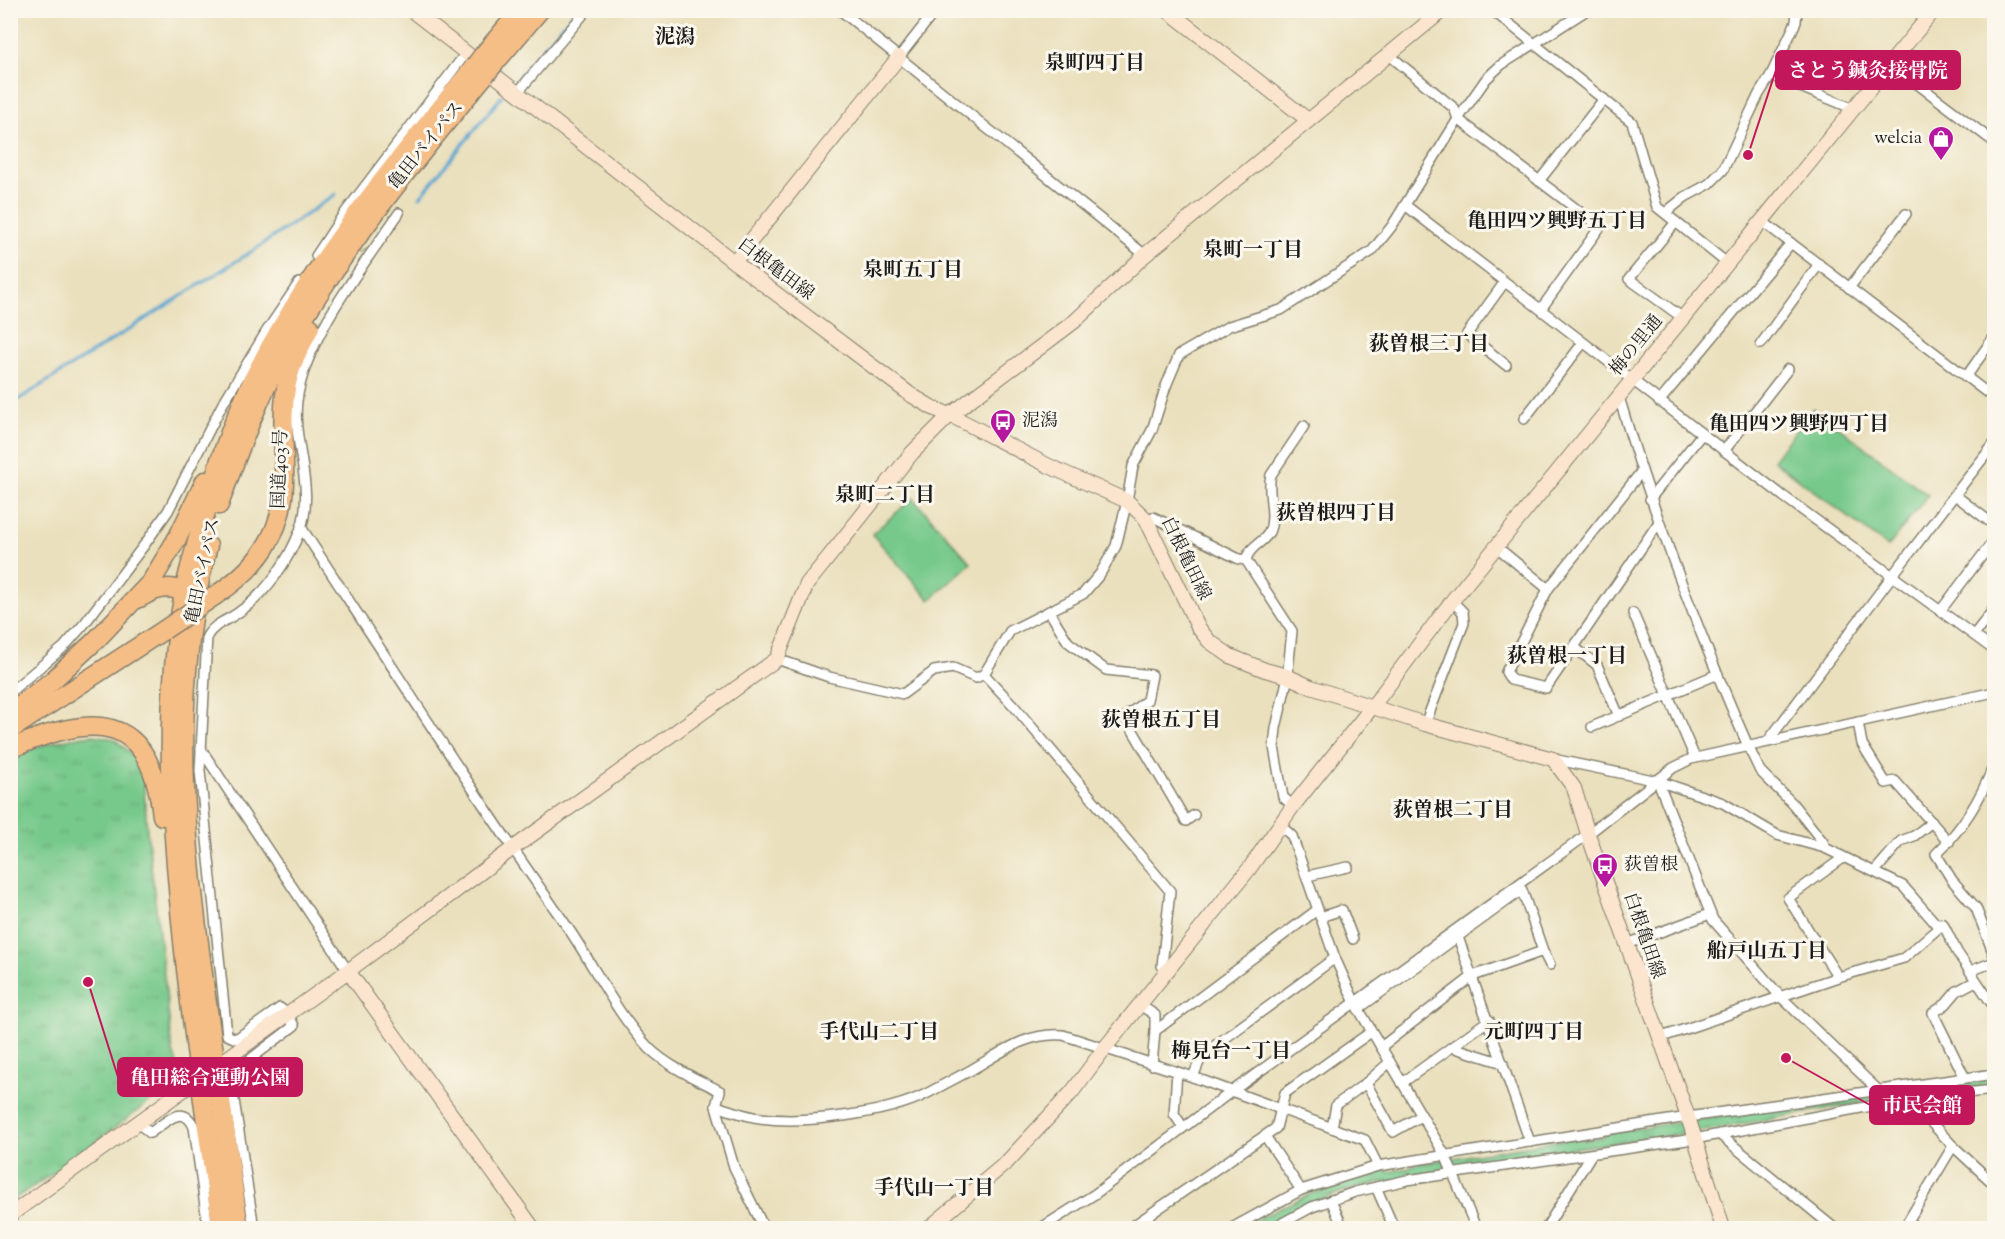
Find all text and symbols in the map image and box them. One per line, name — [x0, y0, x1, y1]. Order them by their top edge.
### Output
district label: 泥潟 — [655, 24, 695, 53]
district label: 泉町四丁目 — [1045, 50, 1145, 79]
callout: さとう鍼灸接骨院 — [1776, 51, 1960, 89]
text: さとう鍼灸接骨院 — [1788, 58, 1948, 87]
street label: 亀田バイパス — [383, 96, 471, 196]
shop icon: welcia — [1926, 124, 1956, 162]
place label: welcia — [1874, 126, 1922, 152]
district label: 亀田四ツ興野五丁目 — [1467, 208, 1647, 237]
street label: 白根亀田線 — [731, 233, 819, 307]
district label: 泉町一丁目 — [1203, 237, 1303, 266]
district label: 泉町五丁目 — [863, 257, 963, 286]
street label: 梅の里通 — [1604, 310, 1670, 382]
district label: 荻曽根三丁目 — [1369, 331, 1489, 360]
bus stop icon: 泥潟 — [988, 407, 1018, 445]
place label: 泥潟 — [1022, 409, 1058, 435]
district label: 亀田四ツ興野四丁目 — [1709, 411, 1889, 440]
street label: 国道403号 — [267, 429, 295, 509]
district label: 泉町二丁目 — [835, 482, 935, 511]
district label: 荻曽根四丁目 — [1276, 500, 1396, 529]
street label: 白根亀田線 — [1154, 513, 1216, 605]
street label: 亀田バイパス — [180, 516, 228, 626]
district label: 荻曽根一丁目 — [1507, 643, 1627, 672]
district label: 荻曽根五丁目 — [1101, 707, 1221, 736]
district label: 荻曽根二丁目 — [1393, 797, 1513, 826]
bus stop icon: 荻曽根 — [1590, 851, 1620, 889]
place label: 荻曽根 — [1624, 853, 1678, 879]
street label: 白根亀田線 — [1616, 889, 1670, 983]
district label: 船戸山五丁目 — [1707, 938, 1827, 967]
district label: 手代山二丁目 — [819, 1019, 939, 1048]
district label: 元町四丁目 — [1484, 1019, 1584, 1048]
district label: 梅見台一丁目 — [1171, 1038, 1291, 1067]
callout: 亀田総合運動公園 — [118, 1058, 302, 1096]
text: 亀田総合運動公園 — [130, 1065, 290, 1094]
callout: 市民会館 — [1870, 1086, 1974, 1124]
text: 市民会館 — [1882, 1093, 1962, 1122]
district label: 手代山一丁目 — [874, 1175, 994, 1204]

